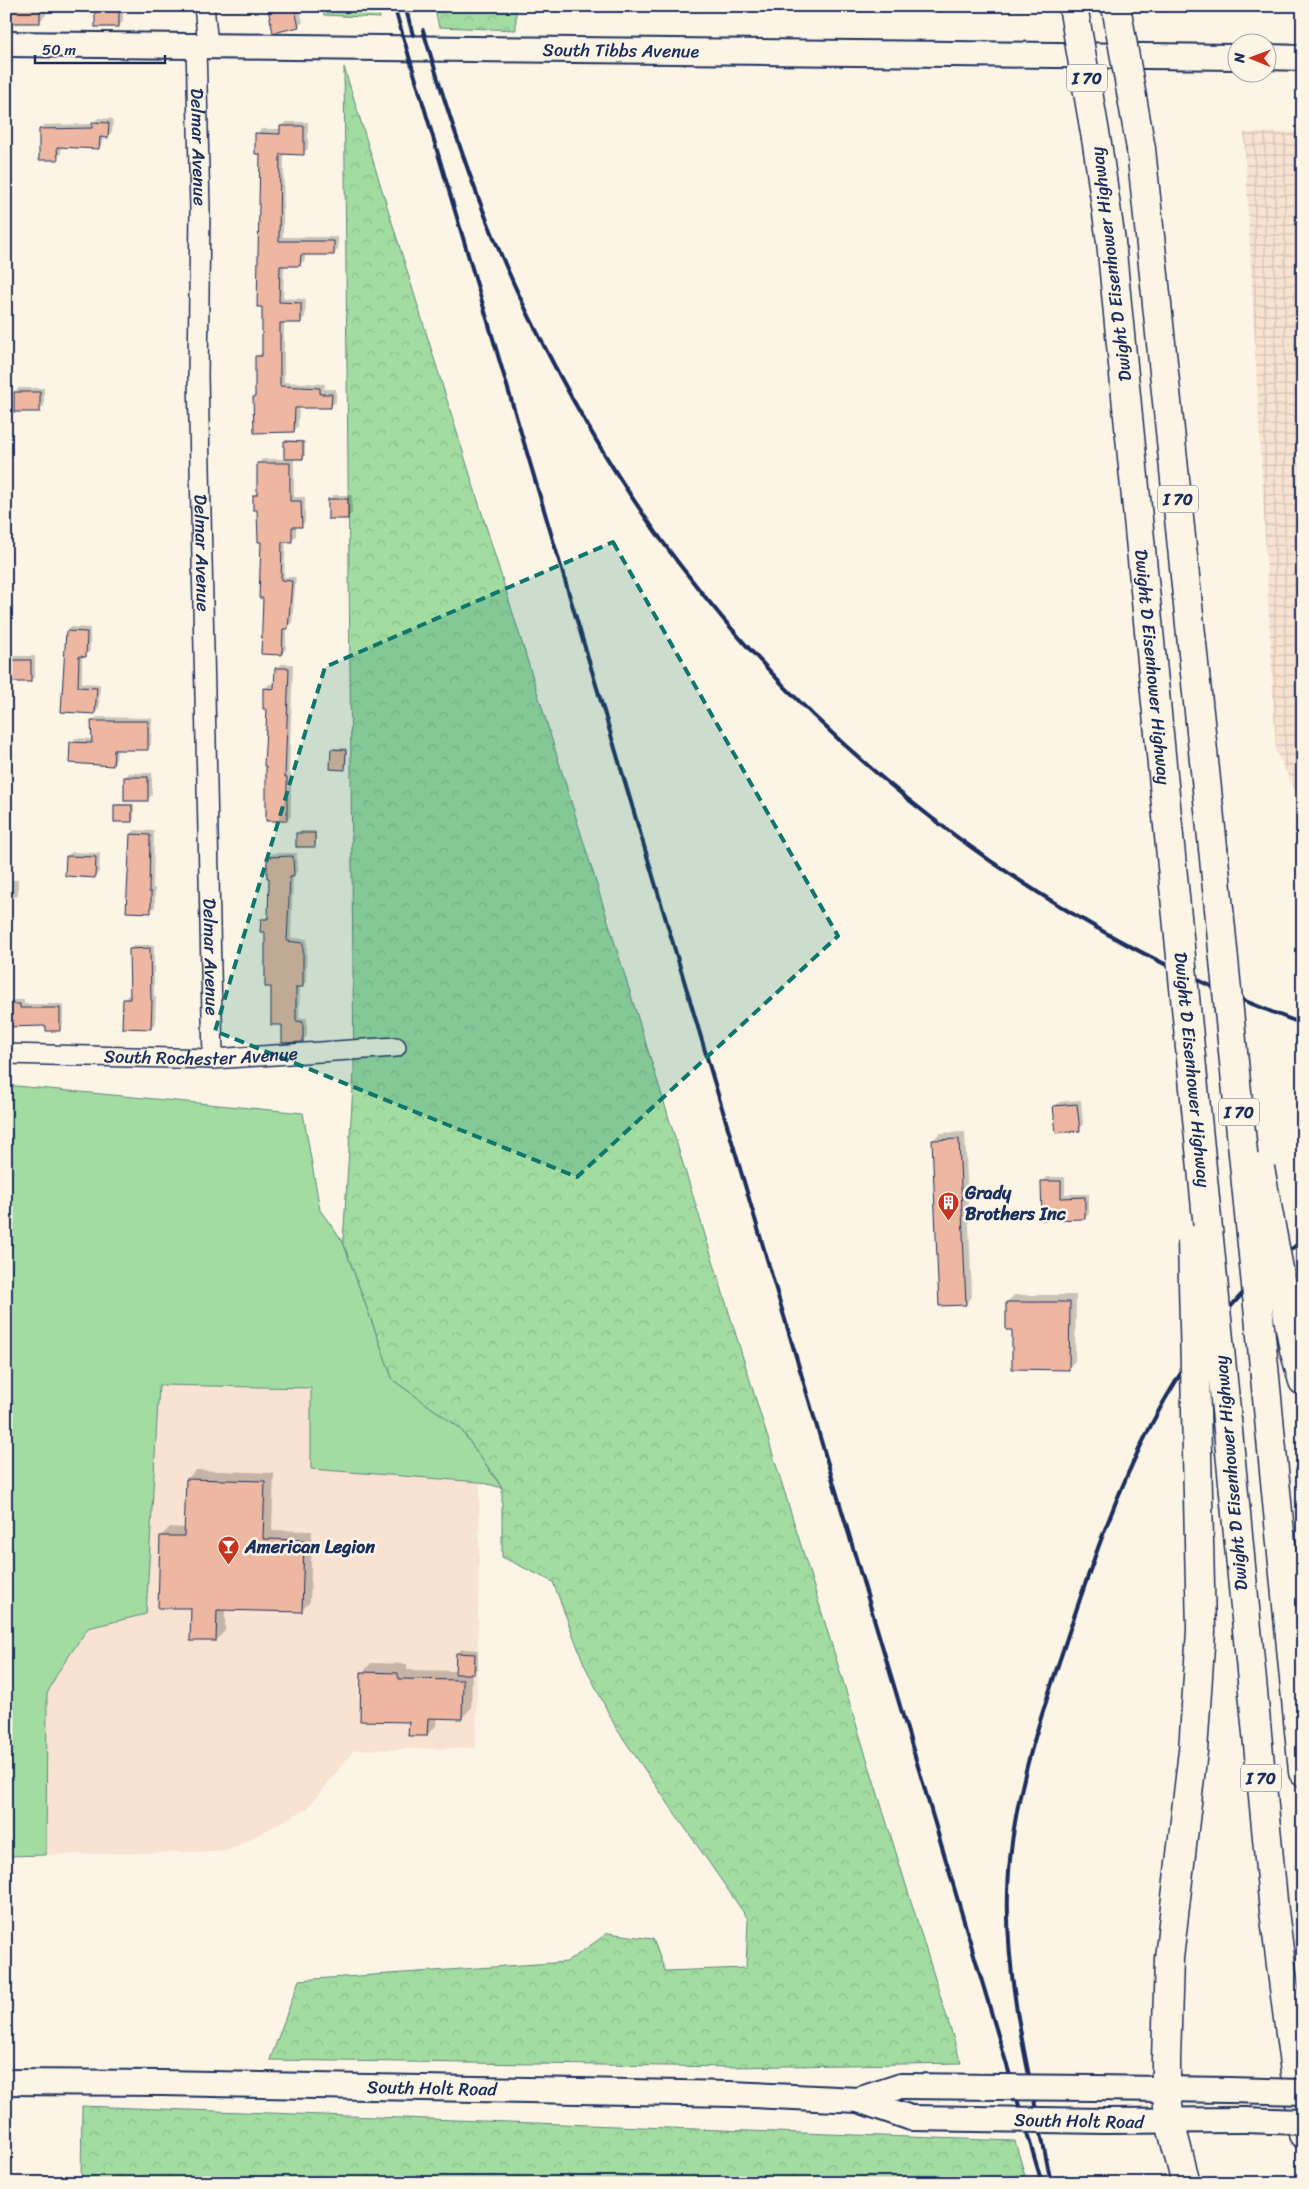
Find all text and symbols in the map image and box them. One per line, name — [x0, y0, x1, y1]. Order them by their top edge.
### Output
scale bar — [35, 32, 165, 64]
north arrow — [1226, 32, 1276, 82]
street label: South Tibbs Avenue — [542, 34, 700, 67]
text: 50 m — [42, 37, 77, 63]
text: N — [1227, 52, 1252, 64]
road number: I 70 — [1067, 64, 1107, 92]
street label: Delmar Avenue — [181, 88, 216, 206]
street label: Dwight D Eisenhower Highway — [1081, 144, 1141, 383]
road number: I 70 — [1158, 486, 1198, 512]
street label: Delmar Avenue — [185, 494, 219, 612]
street label: Dwight D Eisenhower Highway — [1125, 548, 1180, 787]
street label: Delmar Avenue — [193, 898, 228, 1016]
street label: Dwight D Eisenhower Highway — [1165, 951, 1220, 1190]
street label: South Rochester Avenue — [104, 1037, 299, 1075]
road number: I 70 — [1219, 1098, 1259, 1126]
place label: Grady Brothers Inc — [964, 1177, 1067, 1230]
building icon: Grady Brothers Inc — [937, 1191, 961, 1222]
street label: Dwight D Eisenhower Highway — [1205, 1353, 1257, 1592]
place label: American Legion — [244, 1531, 375, 1563]
bar icon: American Legion — [217, 1535, 241, 1566]
road number: I 70 — [1241, 1765, 1281, 1792]
street label: South Holt Road — [367, 2071, 499, 2106]
street label: South Holt Road — [1014, 2104, 1146, 2138]

